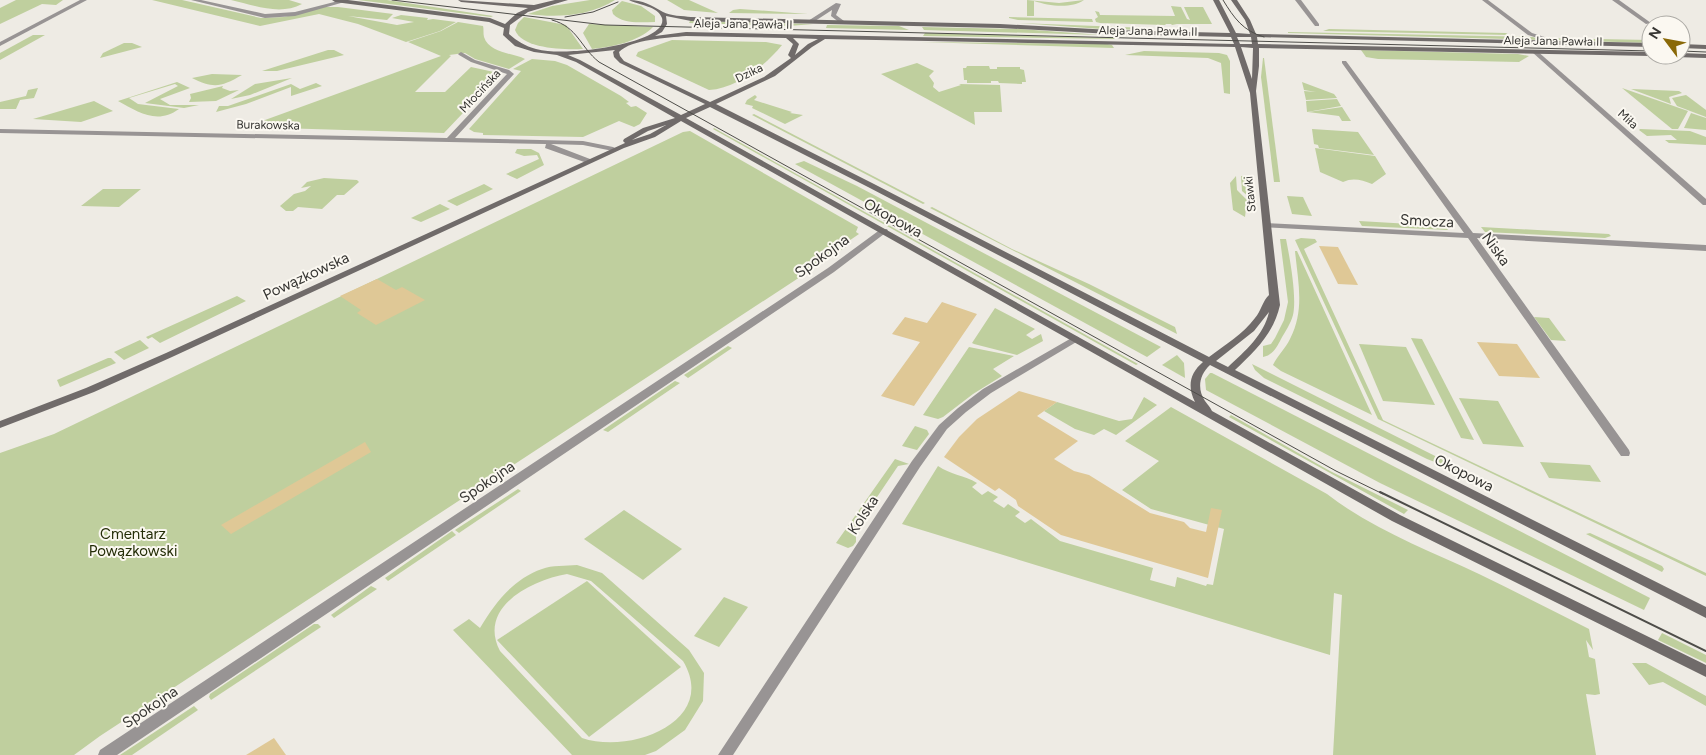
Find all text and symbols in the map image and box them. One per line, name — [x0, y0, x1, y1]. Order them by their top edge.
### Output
north arrow — [1641, 15, 1691, 65]
street label: Aleja Jana Pawła II — [693, 16, 793, 32]
street label: Aleja Jana Pawła II — [1098, 23, 1198, 39]
text: N — [1645, 24, 1665, 42]
street label: Aleja Jana Pawła II — [1503, 33, 1603, 49]
street label: Dzika — [733, 60, 765, 86]
street label: Młocińska — [457, 67, 503, 115]
street label: Miła — [1615, 106, 1641, 132]
street label: Burakowska — [236, 117, 300, 133]
street label: Stawki — [1241, 175, 1259, 213]
street label: Okopowa — [861, 195, 925, 241]
street label: Smocza — [1400, 211, 1454, 231]
street label: Niska — [1478, 229, 1514, 269]
street label: Spokojna — [791, 230, 853, 282]
street label: Powązkowska — [260, 248, 352, 304]
street label: Okopowa — [1431, 450, 1497, 496]
street label: Spokojna — [456, 457, 518, 507]
street label: Kolska — [844, 492, 882, 538]
park label: Cmentarz Powązkowski — [89, 525, 177, 560]
street label: Spokojna — [119, 682, 181, 732]

